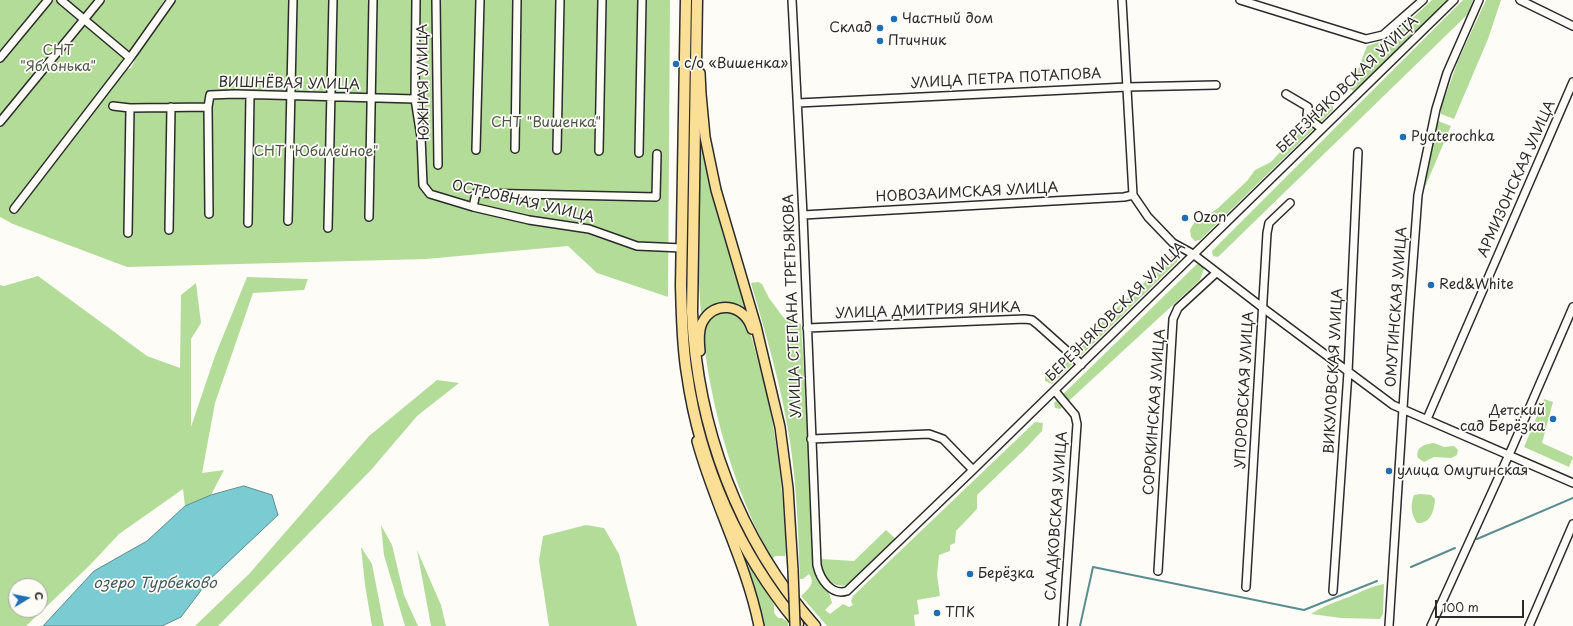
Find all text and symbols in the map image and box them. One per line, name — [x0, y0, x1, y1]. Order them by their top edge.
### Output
place label: Частный дом — [902, 11, 993, 27]
street label: БЕРЕЗНЯКОВСКАЯ УЛИЦА — [1274, 13, 1422, 157]
marker: Частный дом — [889, 14, 899, 24]
place label: Склад — [829, 20, 872, 36]
marker: Склад — [875, 23, 885, 33]
street label: ЮЖНАЯ УЛИЦА — [415, 24, 433, 140]
place label: Птичник — [888, 33, 946, 49]
marker: Птичник — [875, 36, 885, 46]
park label: СНТ "Яблонька" — [20, 43, 96, 76]
place label: с/о «Вишенка» — [684, 56, 788, 72]
marker: с/о «Вишенка» — [671, 59, 681, 69]
street label: УЛИЦА ПЕТРА ПОТАПОВА — [910, 66, 1102, 92]
street label: ВИШНЁВАЯ УЛИЦА — [218, 74, 360, 94]
street label: АРМИЗОНСКАЯ УЛИЦА — [1475, 98, 1559, 260]
park label: СНТ "Вишенка" — [491, 115, 601, 131]
place label: Pyaterochka — [1411, 129, 1495, 145]
marker: Pyaterochka — [1398, 132, 1408, 142]
park label: СНТ "Юбилейное" — [253, 144, 379, 160]
street label: ОСТРОВНАЯ УЛИЦА — [450, 177, 596, 227]
street label: НОВОЗАИМСКАЯ УЛИЦА — [875, 180, 1059, 206]
street label: УЛИЦА СТЕПАНА ТРЕТЬЯКОВА — [781, 194, 805, 418]
place label: Ozon — [1193, 210, 1226, 226]
marker: Ozon — [1180, 213, 1190, 223]
street label: ОМУТИНСКАЯ УЛИЦА — [1383, 226, 1411, 388]
street label: БЕРЕЗНЯКОВСКАЯ УЛИЦА — [1043, 239, 1189, 385]
place label: Red&White — [1439, 277, 1514, 293]
marker: Red&White — [1426, 280, 1436, 290]
street label: ВИКУЛОВСКАЯ УЛИЦА — [1321, 288, 1347, 454]
street label: УЛИЦА ДМИТРИЯ ЯНИКА — [835, 299, 1021, 323]
street label: УПОРОВСКАЯ УЛИЦА — [1232, 311, 1258, 469]
street label: СОРОКИНСКАЯ УЛИЦА — [1141, 328, 1169, 496]
place label: Детский сад Берёзка — [1460, 403, 1545, 436]
marker: Детский сад Берёзка — [1548, 414, 1558, 424]
street label: СЛАДКОВСКАЯ УЛИЦА — [1043, 431, 1071, 601]
place label: улица Омутинская — [1397, 463, 1528, 479]
marker: улица Омутинская — [1384, 466, 1394, 476]
place label: Берёзка — [978, 566, 1034, 582]
marker: Берёзка — [965, 569, 975, 579]
water label: озеро Турбеково — [93, 575, 217, 593]
north arrow — [8, 578, 48, 618]
text: С — [30, 590, 48, 602]
scale bar — [1437, 592, 1526, 618]
text: 100 m — [1442, 598, 1479, 616]
place label: ТПК — [945, 605, 975, 621]
marker: ТПК — [932, 608, 942, 618]

